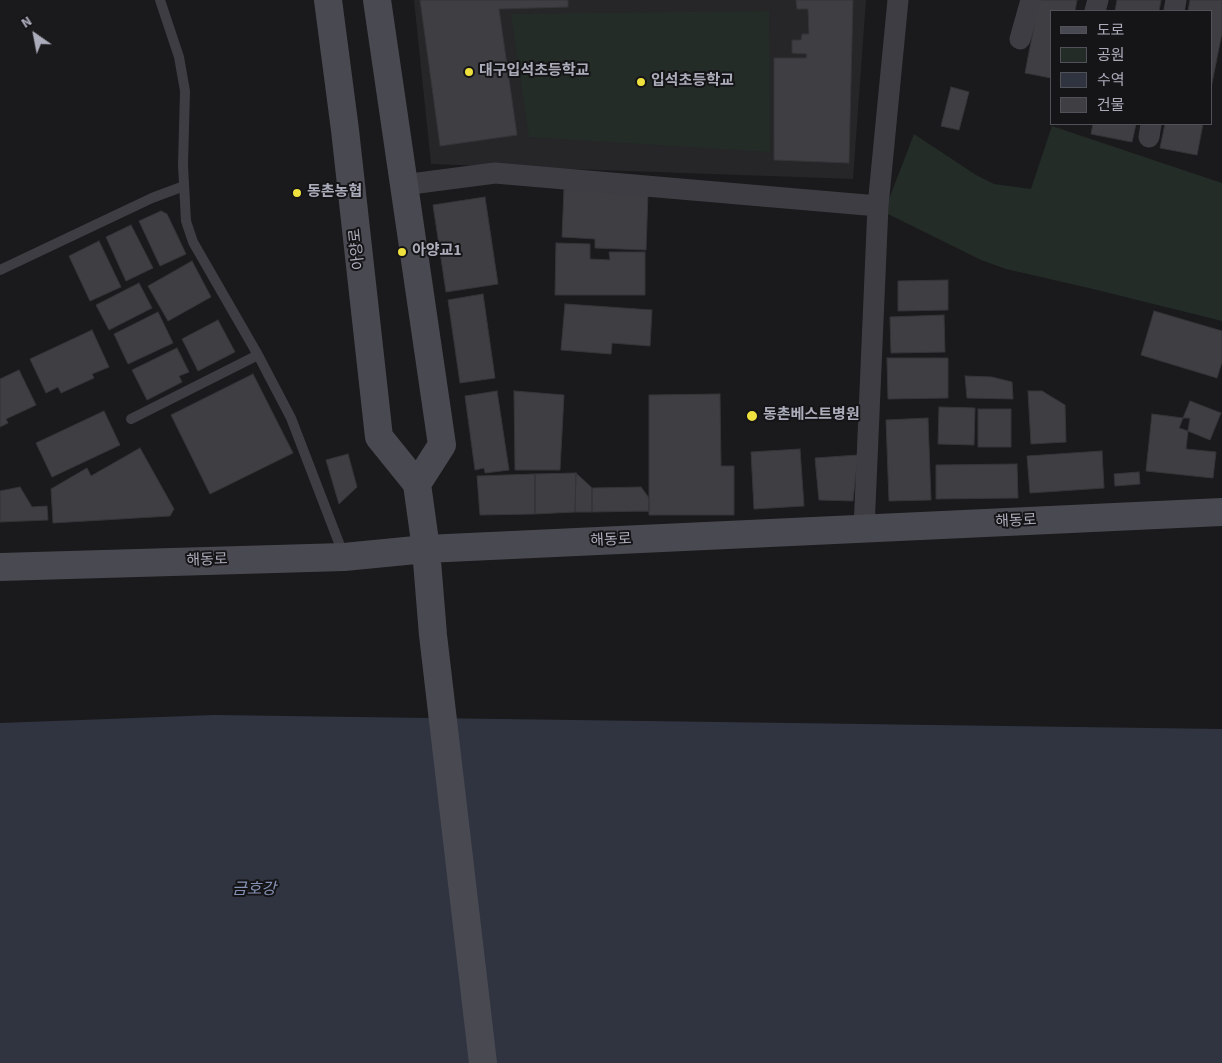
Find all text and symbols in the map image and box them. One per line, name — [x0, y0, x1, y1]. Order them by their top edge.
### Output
north arrow — [10, 10, 60, 60]
legend — [1050, 10, 1212, 125]
text: N — [17, 11, 36, 33]
text: 도로 — [1097, 20, 1125, 41]
text: 공원 — [1097, 45, 1125, 66]
place label: 대구입석초등학교 — [479, 63, 589, 81]
marker: 대구입석초등학교 — [463, 66, 475, 78]
text: 수역 — [1097, 70, 1125, 91]
place label: 입석초등학교 — [651, 73, 734, 91]
marker: 입석초등학교 — [635, 76, 647, 88]
text: 건물 — [1097, 95, 1125, 116]
place label: 동촌농협 — [307, 184, 362, 202]
marker: 동촌농협 — [291, 187, 303, 199]
street label: 아양로 — [347, 227, 369, 271]
place label: 아양교1 — [412, 243, 461, 261]
marker: 아양교1 — [396, 246, 408, 258]
place label: 동촌베스트병원 — [763, 407, 860, 425]
marker: 동촌베스트병원 — [745, 409, 759, 423]
street label: 해동로 — [995, 512, 1037, 532]
street label: 해동로 — [590, 531, 632, 551]
street label: 해동로 — [186, 551, 228, 571]
water label: 금호강 — [232, 880, 276, 900]

